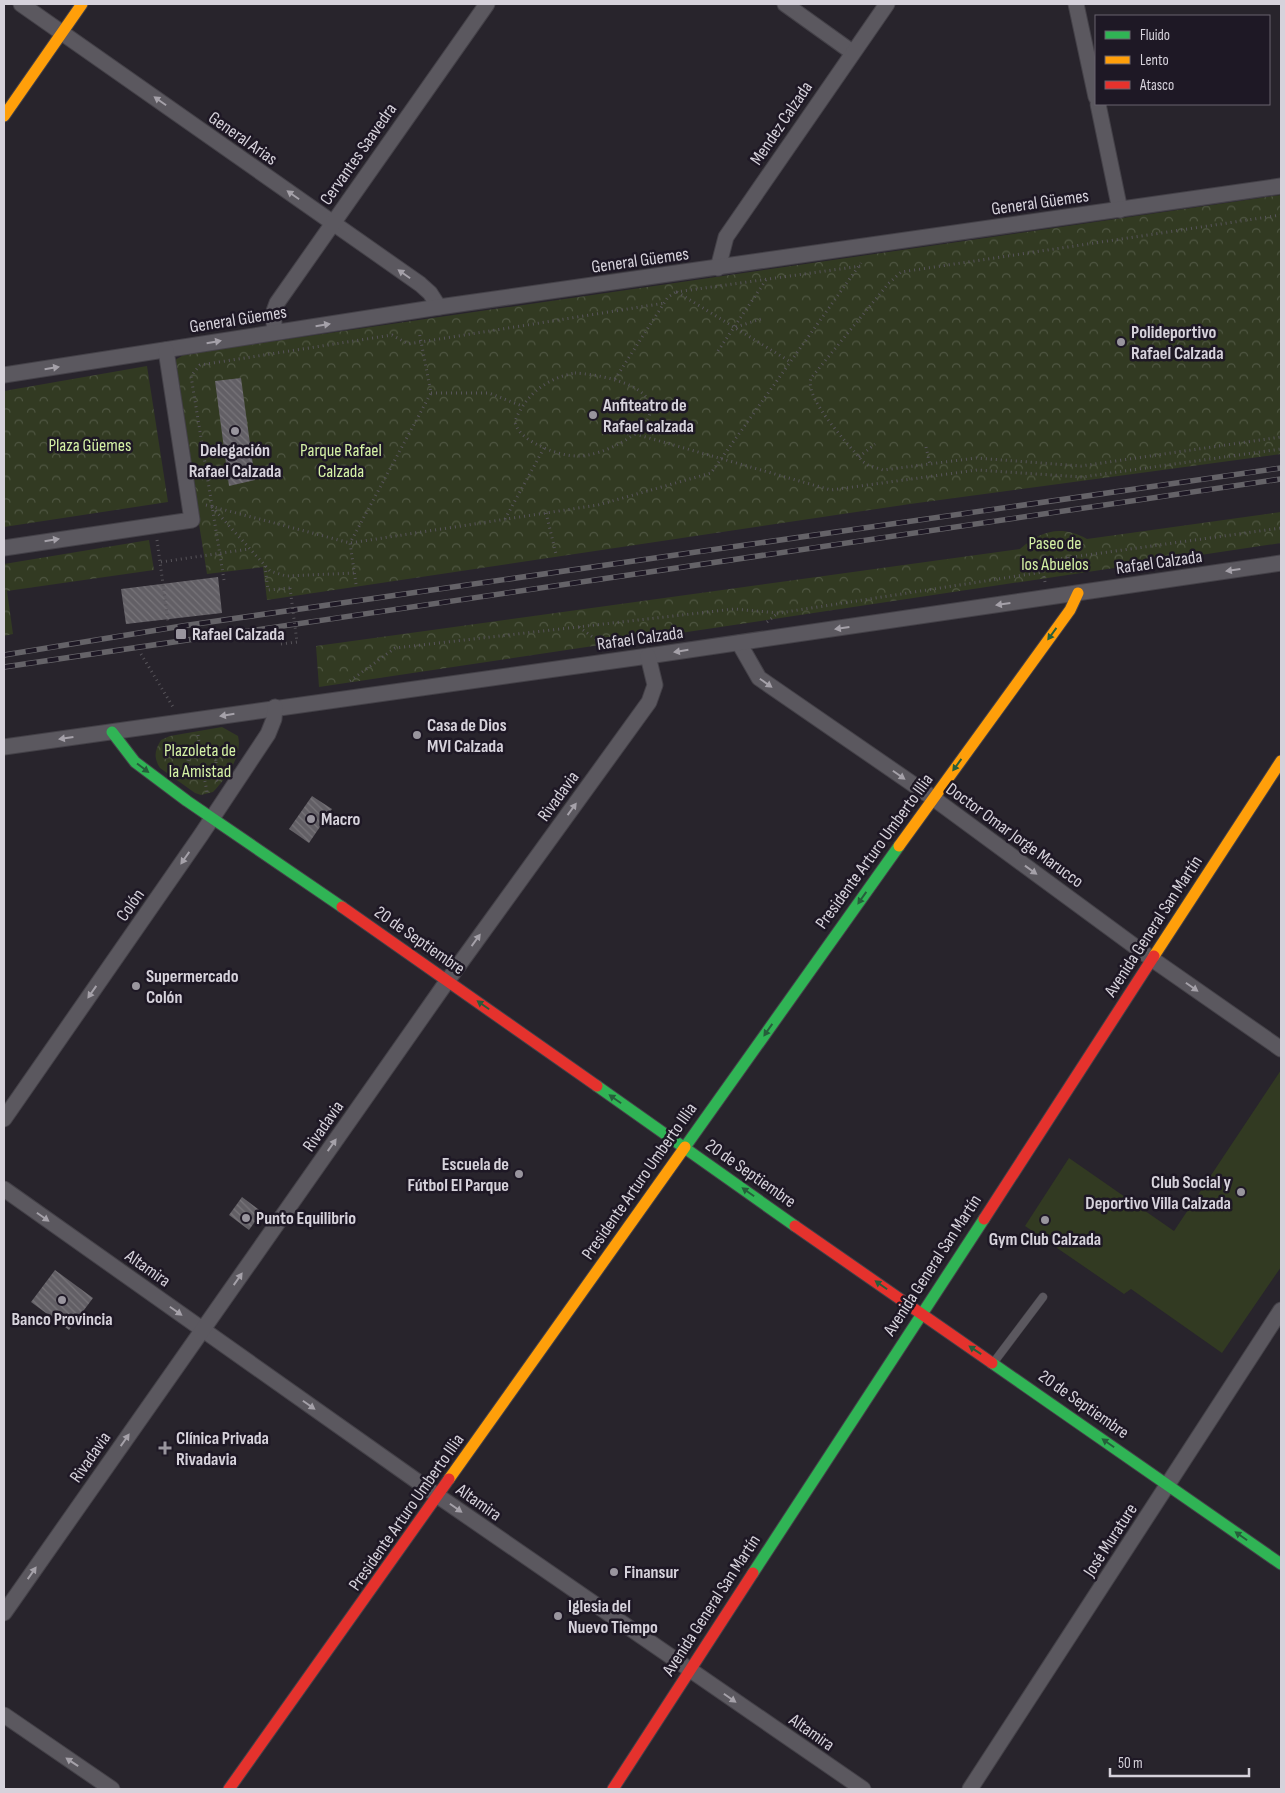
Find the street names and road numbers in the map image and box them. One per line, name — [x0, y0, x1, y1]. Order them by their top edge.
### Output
street label: Mendez Calzada — [746, 77, 817, 169]
street label: Cervantes Saavedra — [316, 99, 401, 209]
street label: General Arias — [204, 107, 281, 170]
street label: General Güemes — [990, 185, 1090, 220]
street label: General Güemes — [590, 243, 690, 278]
street label: General Güemes — [188, 301, 288, 338]
street label: Rafael Calzada — [1115, 546, 1204, 579]
street label: Rafael Calzada — [596, 622, 685, 655]
street label: Rivadavia — [533, 767, 584, 825]
street label: Presidente Arturo Umberto Illia — [811, 770, 938, 933]
street label: Doctor Omar Jorge Marucco — [942, 778, 1088, 892]
street label: Avenida General San Martín — [1099, 852, 1207, 1002]
street label: Colón — [112, 885, 149, 925]
street label: 20 de Septiembre — [370, 902, 469, 979]
street label: Rivadavia — [299, 1097, 348, 1156]
street label: Presidente Arturo Umberto Illia — [577, 1099, 702, 1264]
street label: 20 de Septiembre — [701, 1135, 800, 1212]
street label: Avenida General San Martín — [878, 1191, 986, 1341]
street label: Altamira — [120, 1245, 174, 1291]
street label: 20 de Septiembre — [1034, 1366, 1133, 1443]
street label: Rivadavia — [66, 1428, 115, 1487]
street label: Presidente Arturo Umberto Illia — [344, 1430, 469, 1595]
street label: Altamira — [451, 1479, 505, 1525]
street label: José Murature — [1079, 1500, 1142, 1582]
street label: Avenida General San Martín — [657, 1531, 765, 1681]
street label: Altamira — [784, 1709, 838, 1755]

